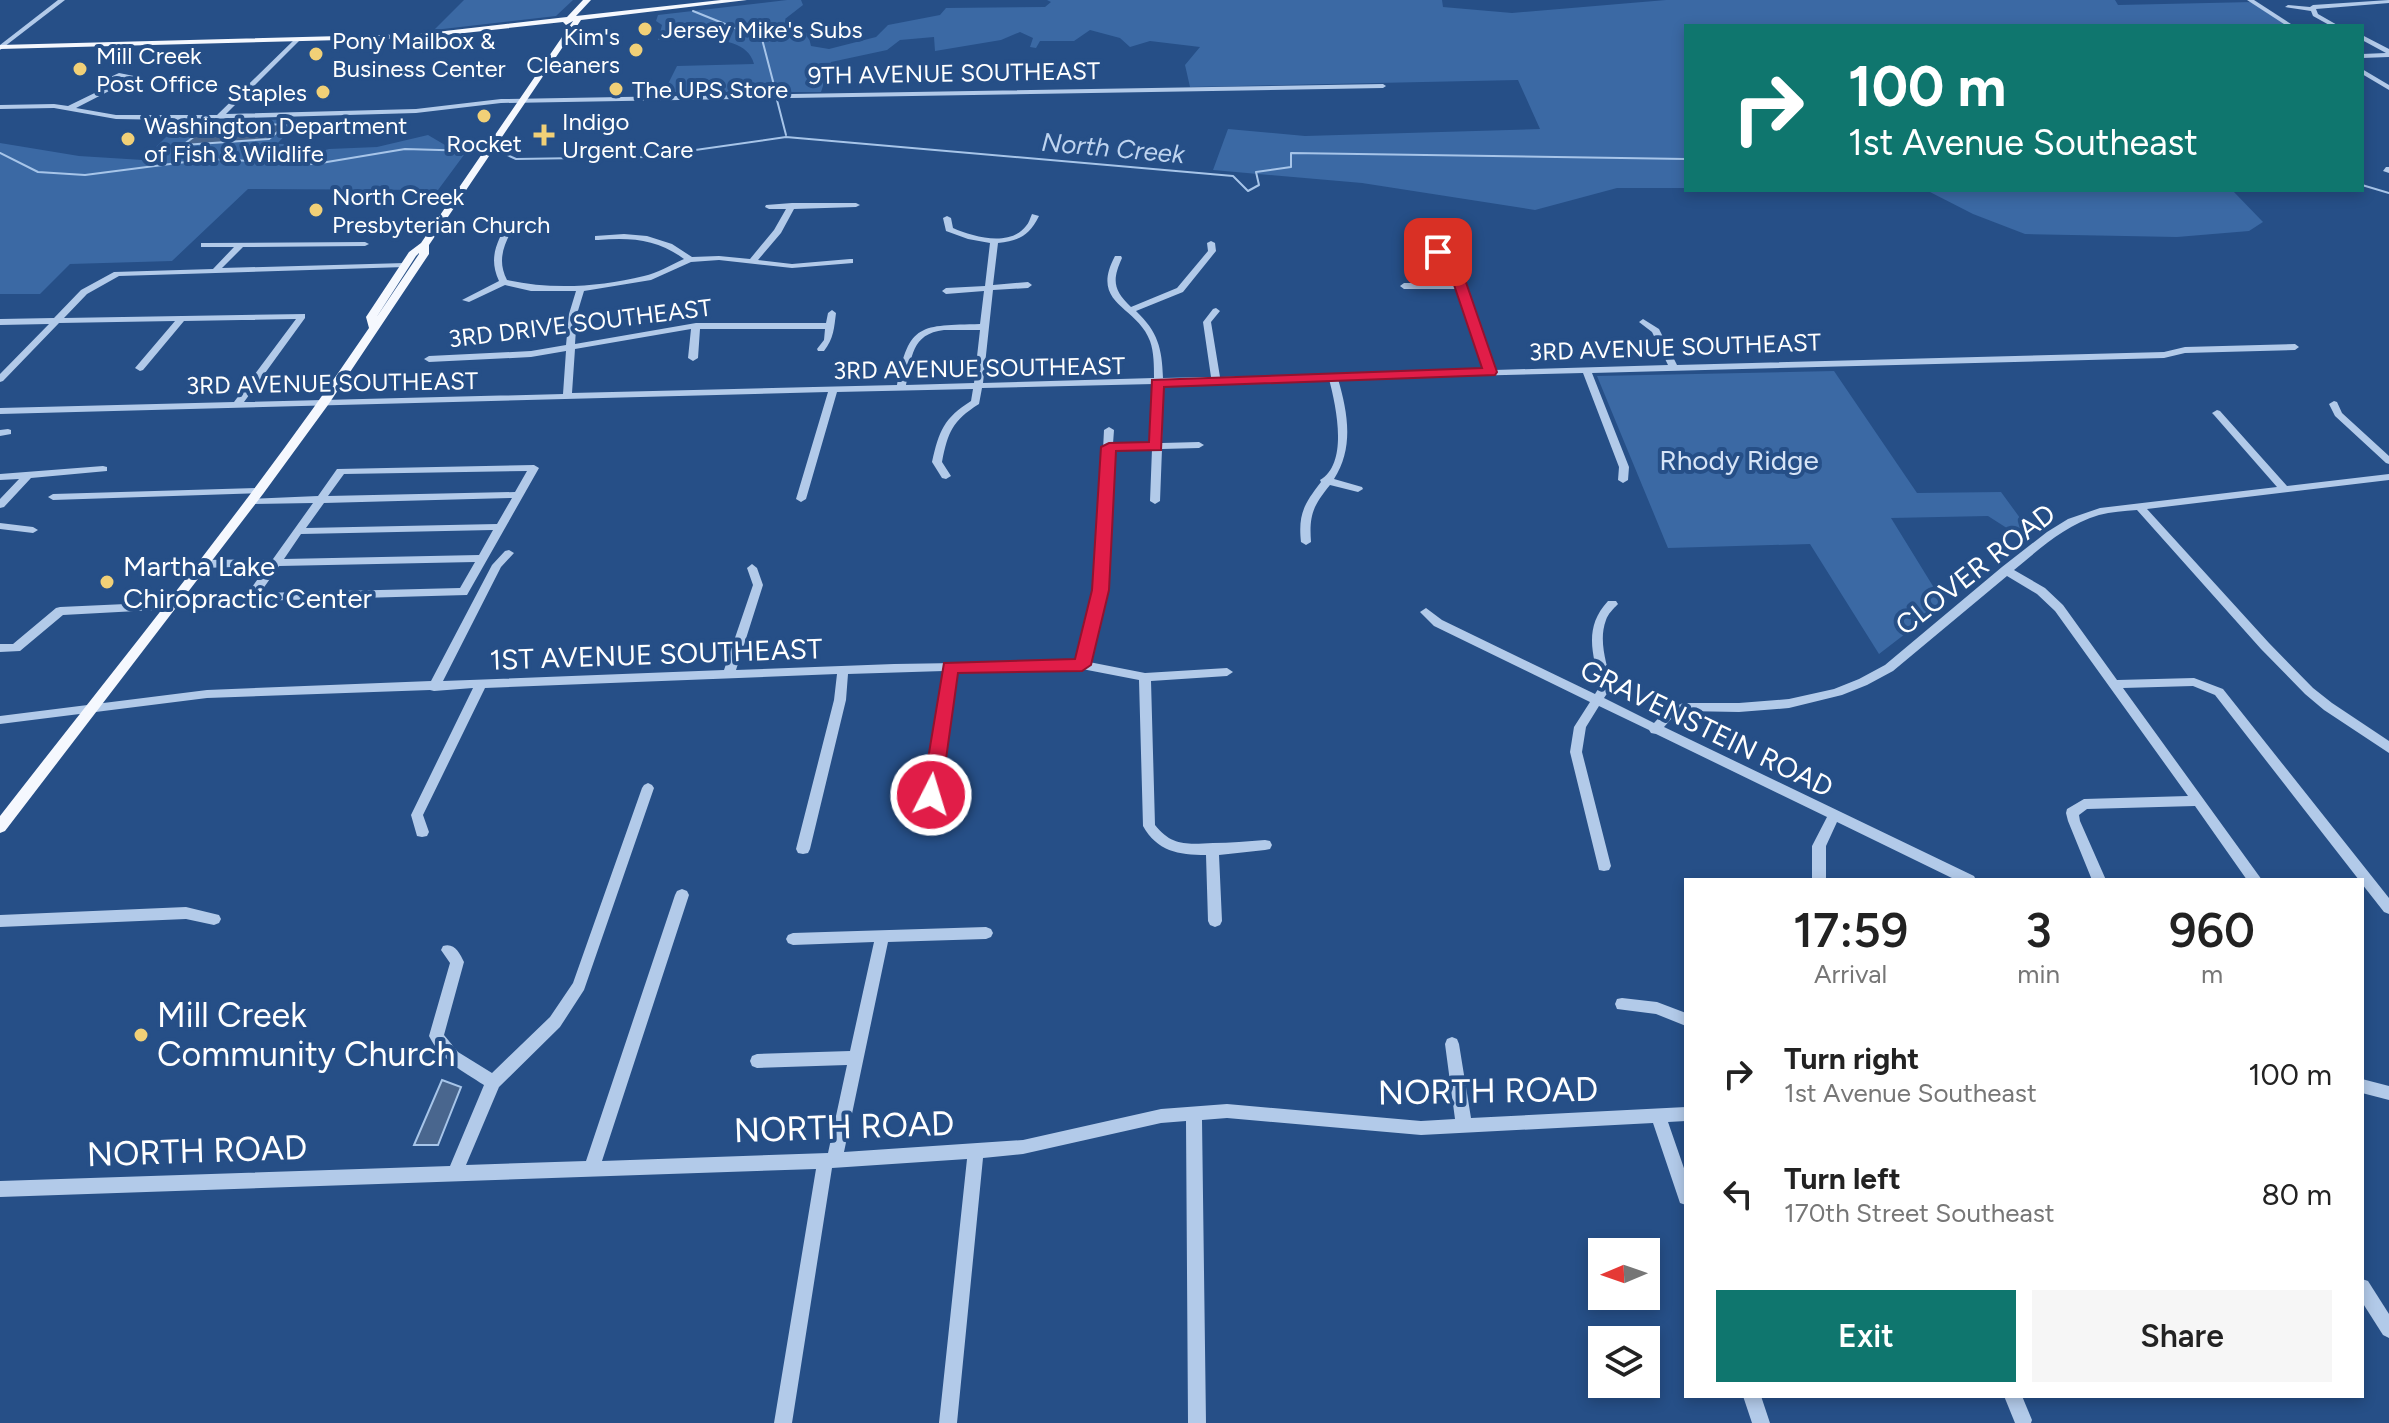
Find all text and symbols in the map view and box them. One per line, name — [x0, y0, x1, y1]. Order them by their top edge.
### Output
place label: Jersey Mike's Subs — [661, 15, 863, 44]
marker: Jersey Mike's Subs — [636, 20, 654, 38]
place label: Kim's Cleaners — [526, 22, 620, 79]
place label: Pony Mailbox & Business Center — [332, 26, 506, 83]
place label: Mill Creek Post Office — [96, 41, 218, 98]
marker: Kim's Cleaners — [627, 41, 645, 59]
marker: Pony Mailbox & Business Center — [307, 45, 325, 63]
text: 100 m — [1848, 53, 2006, 120]
street label: 9TH AVENUE SOUTHEAST — [808, 56, 1100, 90]
icon: right — [1716, 56, 1820, 160]
marker: Mill Creek Post Office — [71, 60, 89, 78]
place label: The UPS Store — [632, 75, 788, 104]
place label: Staples — [227, 78, 307, 107]
marker: The UPS Store — [607, 80, 625, 98]
marker: Staples — [314, 83, 332, 101]
marker: Rocket — [475, 107, 493, 125]
place label: Indigo Urgent Care — [562, 107, 693, 164]
place label: Washington Department of Fish & Wildlife — [144, 111, 407, 168]
text: 1st Avenue Southeast — [1848, 121, 2198, 164]
marker: Indigo Urgent Care — [533, 124, 555, 146]
water label: North Creek — [1040, 126, 1187, 170]
place label: Rocket — [446, 129, 522, 158]
marker: Washington Department of Fish & Wildlife — [119, 130, 137, 148]
place label: North Creek Presbyterian Church — [332, 182, 551, 239]
marker: North Creek Presbyterian Church — [307, 201, 325, 219]
pin — [1404, 218, 1472, 286]
icon: arrive — [1416, 230, 1460, 274]
street label: 3RD DRIVE SOUTHEAST — [447, 292, 713, 354]
street label: 3RD AVENUE SOUTHEAST — [1529, 327, 1821, 367]
street label: 3RD AVENUE SOUTHEAST — [833, 351, 1125, 385]
street label: 3RD AVENUE SOUTHEAST — [186, 366, 478, 400]
park label: Rhody Ridge — [1659, 443, 1819, 477]
street label: CLOVER ROAD — [1888, 496, 2062, 642]
place label: Martha Lake Chiropractic Center — [123, 549, 372, 615]
marker: Martha Lake Chiropractic Center — [98, 573, 116, 591]
street label: 1ST AVENUE SOUTHEAST — [489, 631, 824, 677]
street label: GRAVENSTEIN ROAD — [1575, 652, 1839, 804]
position arrow — [889, 753, 973, 837]
text: 17:59 — [1793, 901, 1908, 959]
text: 3 — [2025, 901, 2052, 959]
text: 960 — [2169, 901, 2255, 959]
text: Arrival — [1814, 958, 1887, 990]
text: min — [2017, 958, 2060, 990]
text: m — [2201, 958, 2223, 990]
place label: Mill Creek Community Church — [157, 995, 455, 1075]
marker: Mill Creek Community Church — [132, 1026, 150, 1044]
text: Turn right — [1784, 1040, 1919, 1077]
icon: right — [1716, 1052, 1760, 1096]
text: 100 m — [2248, 1056, 2332, 1093]
street label: NORTH ROAD — [1377, 1069, 1599, 1113]
text: 1st Avenue Southeast — [1784, 1077, 2037, 1109]
street label: NORTH ROAD — [733, 1103, 955, 1151]
street label: NORTH ROAD — [86, 1127, 308, 1175]
text: Turn left — [1784, 1160, 1901, 1197]
icon: left — [1716, 1172, 1760, 1216]
text: 80 m — [2261, 1176, 2332, 1213]
text: 170th Street Southeast — [1784, 1197, 2055, 1229]
north arrow — [1588, 1238, 1660, 1310]
map controls — [1588, 1238, 1660, 1398]
button: Exit — [1716, 1290, 2016, 1382]
button: Share — [2032, 1290, 2332, 1382]
button: layers — [1588, 1326, 1660, 1398]

